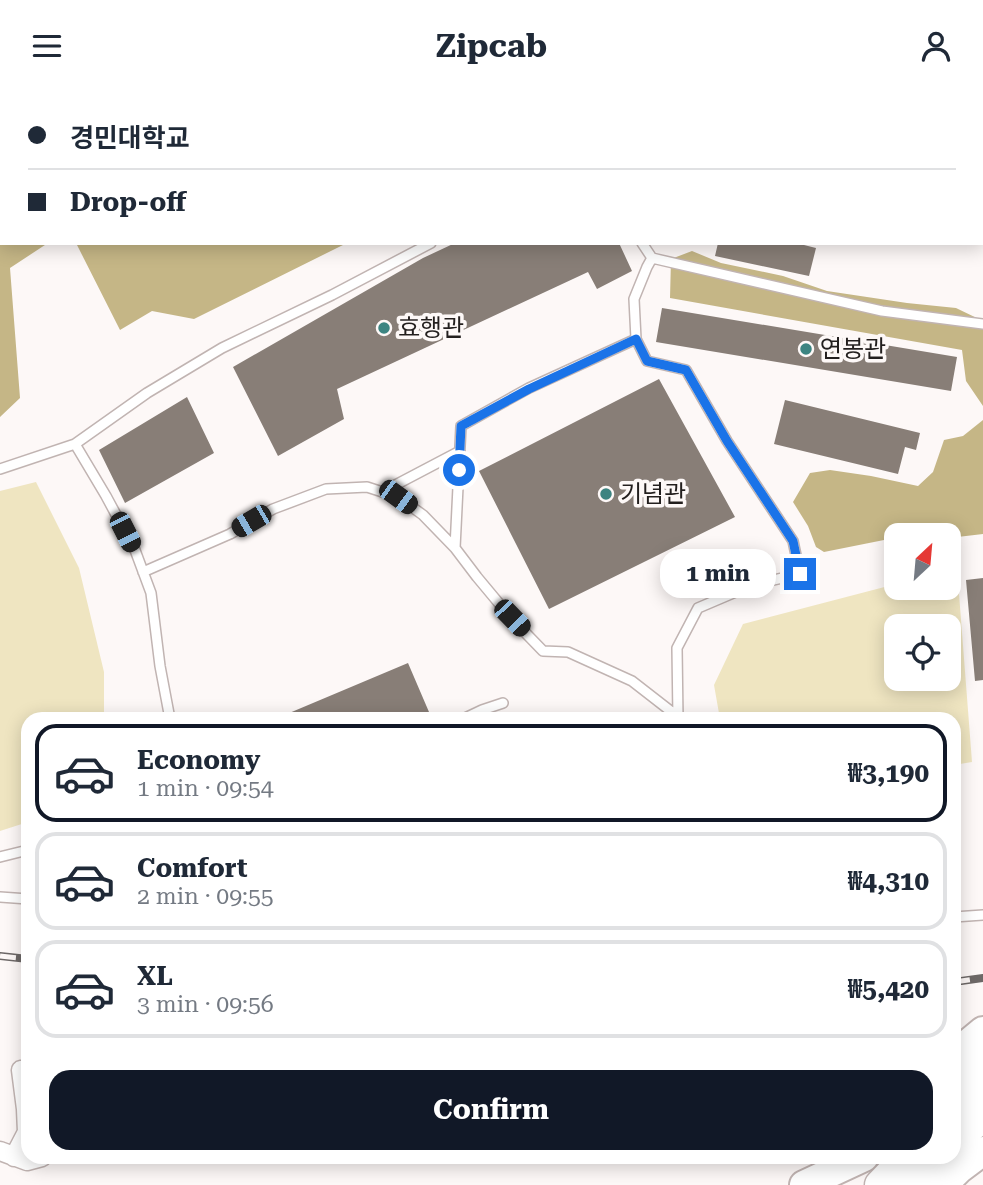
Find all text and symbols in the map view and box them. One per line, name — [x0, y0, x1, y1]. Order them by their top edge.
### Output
icon: menu — [28, 27, 66, 65]
text: Zipcab — [436, 27, 547, 65]
icon: person — [917, 27, 955, 65]
text: 경민대학교 — [70, 123, 190, 153]
text: Drop-off — [70, 187, 186, 217]
place label: 효행관 — [398, 314, 464, 342]
marker: 효행관 — [376, 320, 392, 336]
place label: 연봉관 — [820, 335, 886, 363]
marker: 연봉관 — [798, 341, 814, 357]
route start — [443, 454, 475, 486]
car — [375, 476, 422, 518]
place label: 기념관 — [620, 480, 686, 508]
marker: 기념관 — [598, 486, 614, 502]
car — [228, 501, 275, 541]
car — [107, 509, 144, 555]
north arrow — [884, 523, 961, 600]
map controls — [884, 523, 961, 691]
callout: 1 min — [660, 549, 776, 599]
route end — [784, 558, 816, 590]
text: 1 min — [686, 560, 750, 587]
car — [490, 596, 535, 640]
button: locate — [884, 614, 961, 691]
icon: car — [53, 742, 116, 805]
text: Economy — [137, 745, 260, 775]
text: ₩3,190 — [848, 758, 929, 788]
text: 1 min · 09:54 — [137, 775, 274, 802]
icon: car — [53, 850, 116, 913]
text: Comfort — [137, 853, 247, 883]
text: ₩4,310 — [848, 866, 929, 896]
text: 2 min · 09:55 — [137, 883, 274, 910]
icon: car — [53, 958, 116, 1021]
text: XL — [137, 961, 173, 991]
text: ₩5,420 — [848, 974, 929, 1004]
text: 3 min · 09:56 — [137, 991, 274, 1018]
button: Confirm — [49, 1070, 933, 1150]

